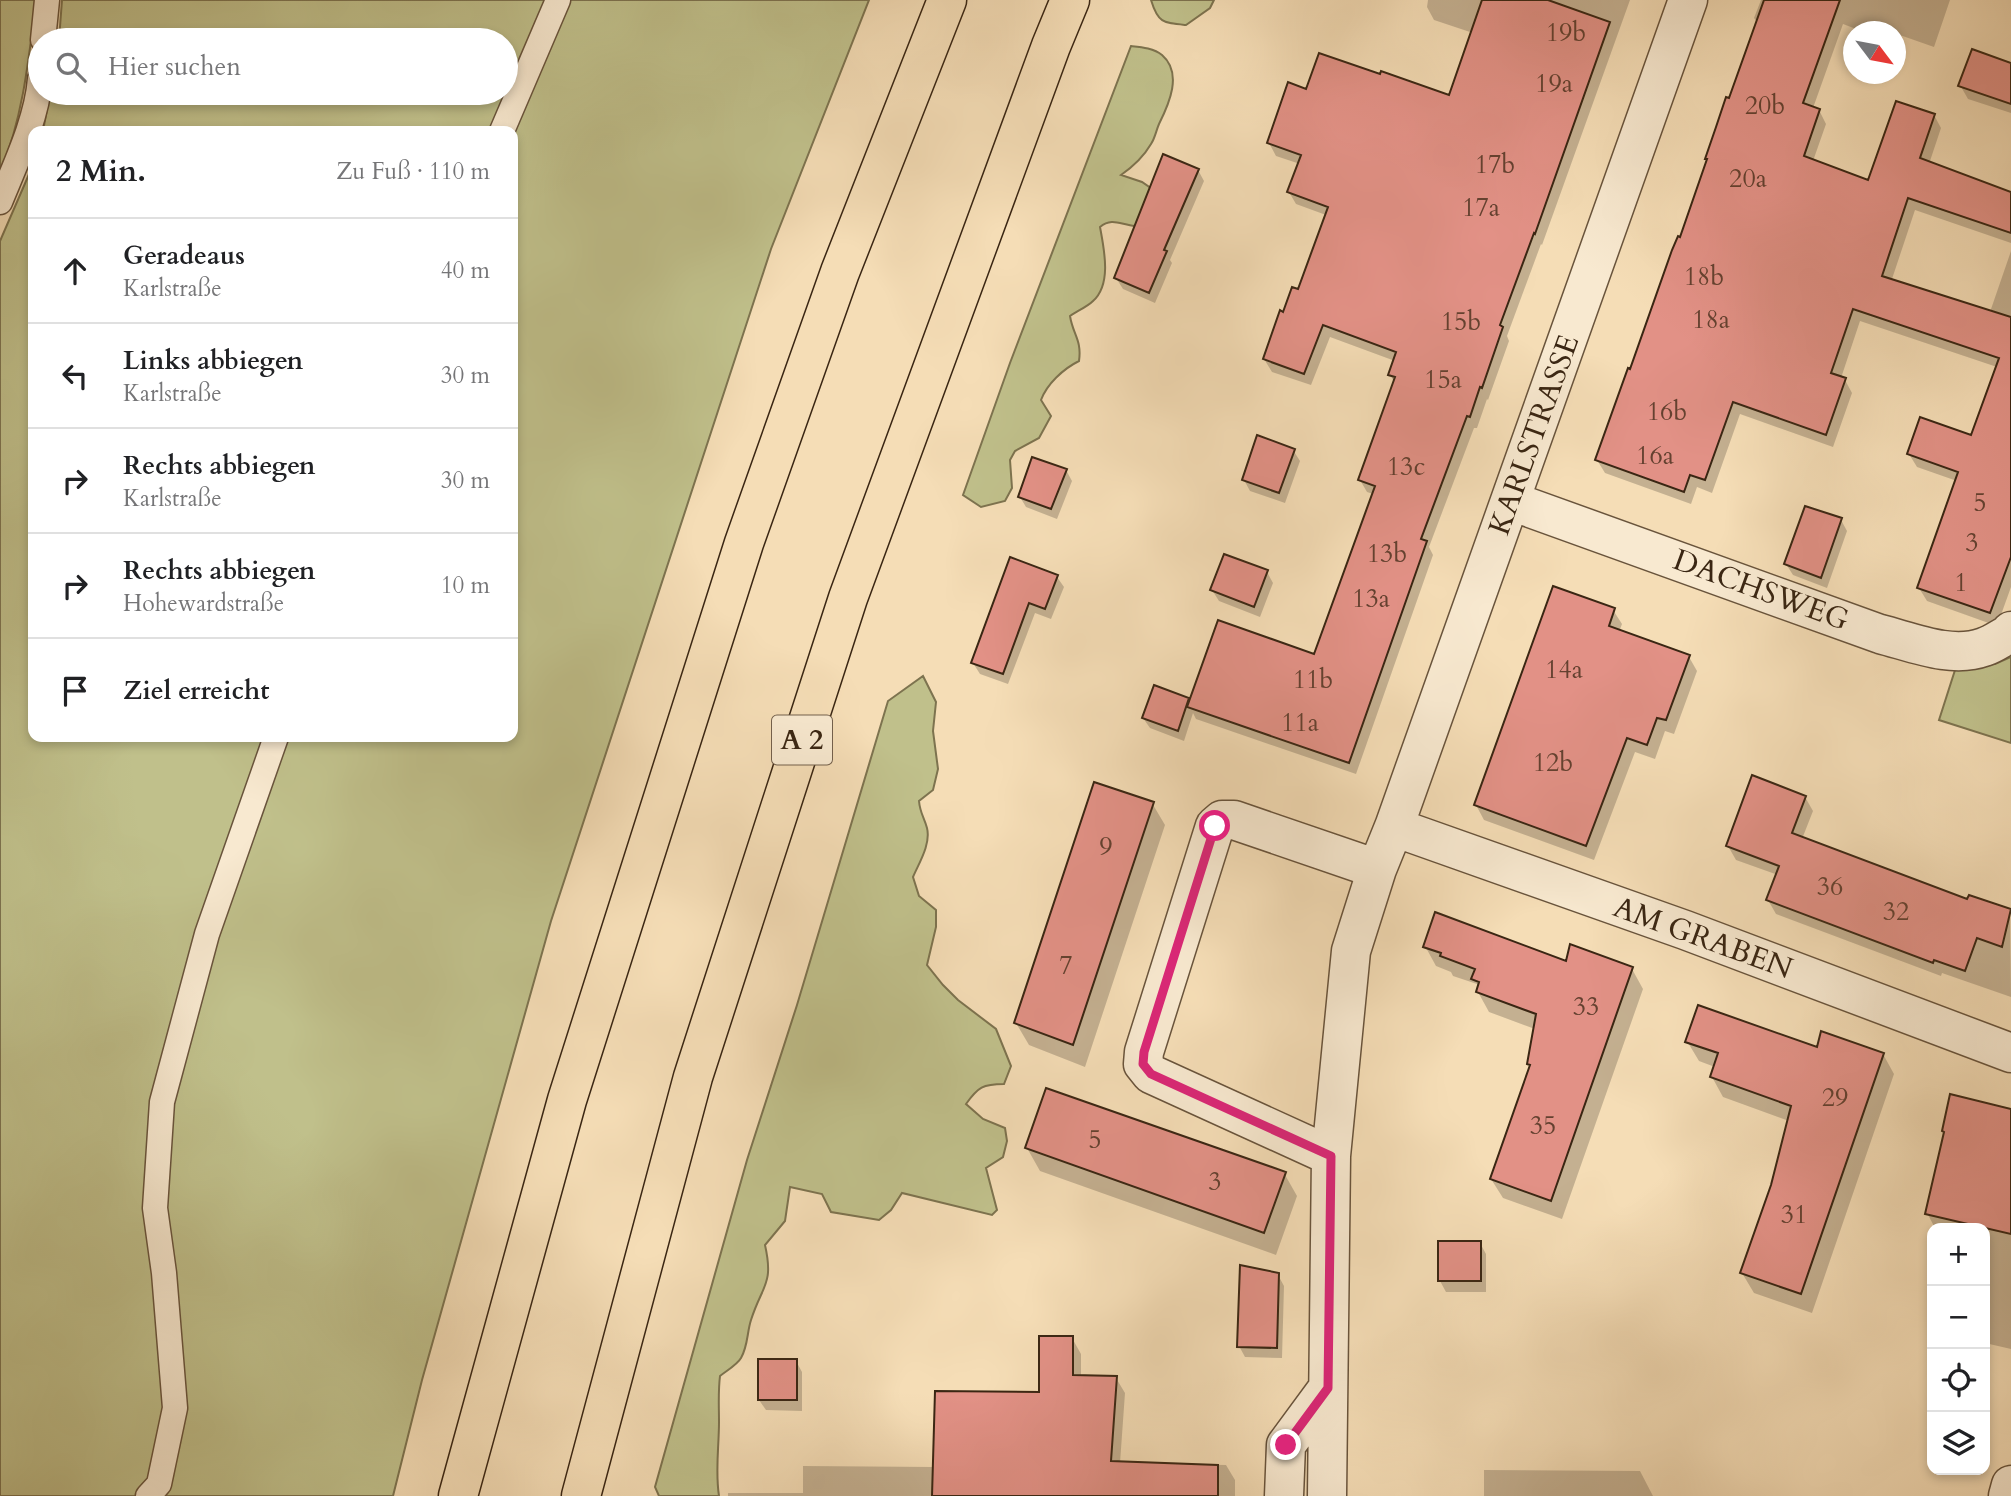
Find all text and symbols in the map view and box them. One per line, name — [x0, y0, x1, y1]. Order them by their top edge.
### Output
house number: 19b — [1546, 15, 1586, 50]
north arrow — [1843, 21, 1906, 84]
search box — [28, 28, 518, 105]
icon: search — [52, 48, 90, 86]
text: Hier suchen — [108, 49, 241, 84]
house number: 19a — [1535, 66, 1573, 101]
house number: 20b — [1745, 88, 1785, 123]
house number: 17b — [1475, 147, 1515, 182]
text: 2 Min. — [56, 151, 146, 192]
text: Zu Fuß · 110 m — [336, 156, 490, 187]
house number: 20a — [1729, 161, 1767, 196]
house number: 17a — [1462, 190, 1500, 225]
text: Geradeaus — [123, 238, 245, 273]
icon: ahead — [56, 252, 94, 290]
text: 40 m — [441, 255, 490, 286]
house number: 18b — [1684, 259, 1724, 294]
text: Karlstraße — [123, 273, 222, 304]
house number: 18a — [1692, 302, 1730, 337]
house number: 15b — [1441, 304, 1481, 339]
street label: KARLSTRASSE — [1479, 329, 1589, 541]
text: Links abbiegen — [123, 343, 303, 378]
icon: left — [56, 357, 94, 395]
text: 30 m — [441, 360, 490, 391]
house number: 15a — [1424, 362, 1462, 397]
text: Karlstraße — [123, 378, 222, 409]
house number: 16b — [1647, 394, 1687, 429]
house number: 16a — [1636, 438, 1674, 473]
text: Rechts abbiegen — [123, 448, 315, 483]
house number: 13c — [1387, 449, 1425, 484]
icon: right — [56, 462, 94, 500]
text: 30 m — [441, 465, 490, 496]
text: Karlstraße — [123, 483, 222, 514]
house number: 5 — [1973, 485, 1987, 520]
house number: 3 — [1965, 525, 1979, 560]
house number: 13b — [1367, 536, 1407, 571]
street label: DACHSWEG — [1667, 539, 1855, 641]
text: Rechts abbiegen — [123, 553, 315, 588]
house number: 1 — [1954, 565, 1968, 600]
icon: right — [56, 567, 94, 605]
text: 10 m — [441, 570, 490, 601]
house number: 13a — [1352, 581, 1390, 616]
text: Hohewardstraße — [123, 588, 284, 619]
house number: 14a — [1545, 652, 1583, 687]
house number: 11b — [1293, 662, 1333, 697]
icon: arrive — [56, 672, 94, 710]
text: Ziel erreicht — [123, 673, 269, 708]
house number: 11a — [1281, 705, 1319, 740]
road number: A 2 — [772, 716, 832, 764]
house number: 12b — [1533, 745, 1573, 780]
route start — [1199, 810, 1230, 841]
house number: 9 — [1099, 829, 1113, 864]
house number: 36 — [1817, 869, 1843, 904]
street label: AM GRABEN — [1608, 887, 1799, 990]
house number: 32 — [1883, 894, 1909, 929]
house number: 7 — [1059, 948, 1073, 983]
house number: 33 — [1573, 989, 1599, 1024]
house number: 29 — [1822, 1080, 1848, 1115]
house number: 35 — [1530, 1108, 1556, 1143]
house number: 5 — [1088, 1122, 1102, 1157]
house number: 3 — [1208, 1164, 1222, 1199]
house number: 31 — [1781, 1197, 1807, 1232]
map controls — [1927, 1223, 1990, 1475]
button: + — [1927, 1223, 1990, 1286]
button: − — [1927, 1286, 1990, 1349]
button: locate — [1927, 1349, 1990, 1412]
button: layers — [1927, 1412, 1990, 1475]
route end — [1270, 1429, 1301, 1460]

